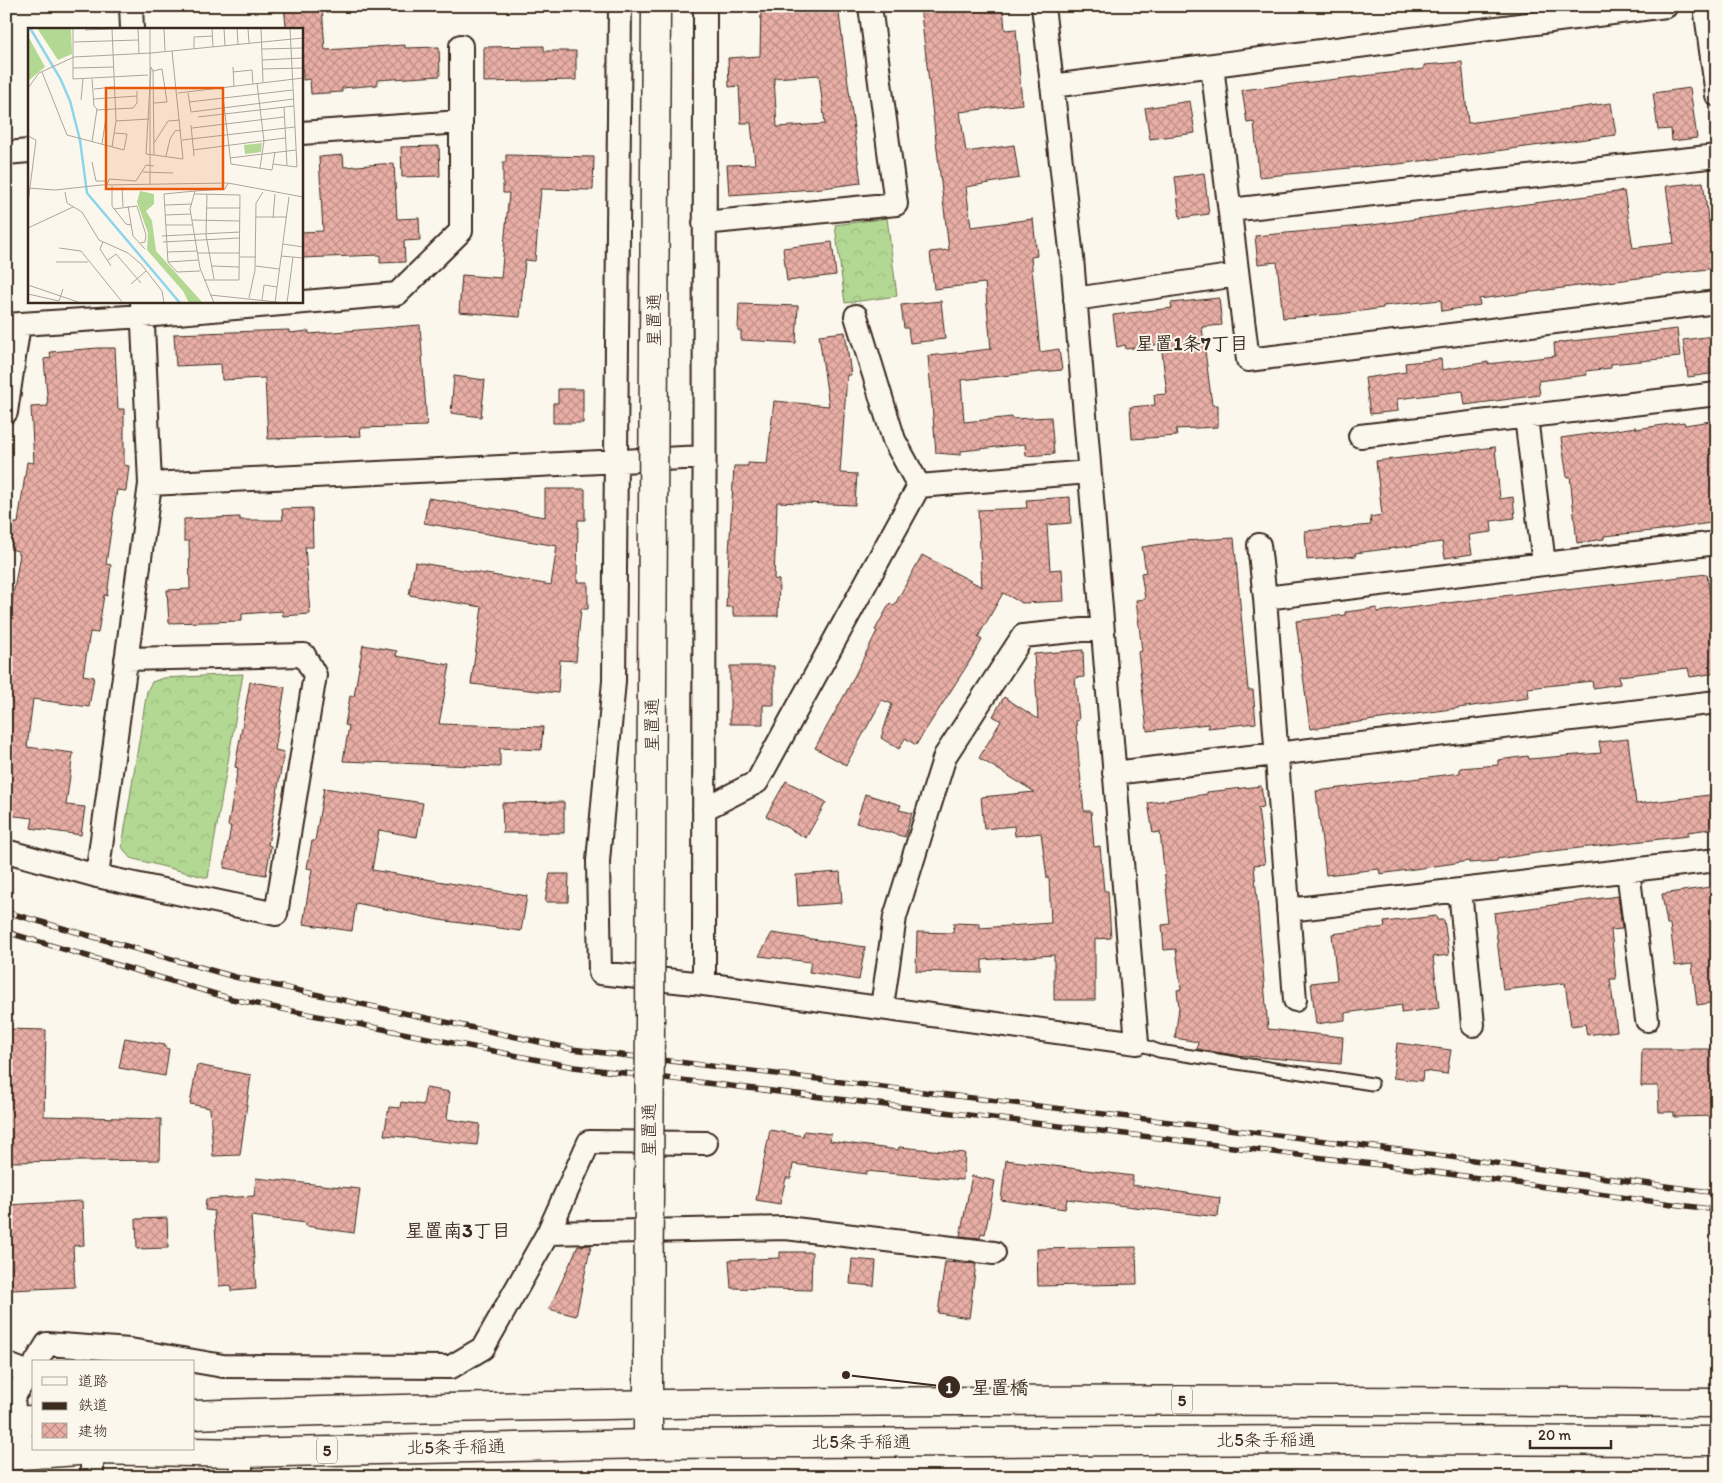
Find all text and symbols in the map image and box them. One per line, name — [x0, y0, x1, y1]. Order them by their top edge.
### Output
inset map — [28, 28, 302, 302]
street label: 星置通 — [643, 293, 665, 347]
district label: 星置1条7丁目 — [1135, 332, 1249, 355]
street label: 星置通 — [641, 698, 663, 752]
street label: 星置通 — [638, 1103, 660, 1157]
district label: 星置南3丁目 — [405, 1219, 511, 1242]
legend — [32, 1360, 195, 1450]
callout: 星置橋 — [937, 1370, 1039, 1404]
text: 道路 — [78, 1372, 108, 1390]
text: 星置橋 — [971, 1376, 1029, 1399]
text: 1 — [946, 1379, 953, 1397]
road number: 5 — [1172, 1386, 1192, 1414]
text: 鉄道 — [78, 1396, 108, 1414]
scale bar — [1530, 1418, 1612, 1450]
text: 建物 — [78, 1422, 108, 1440]
text: 20 m — [1538, 1426, 1572, 1444]
street label: 北5条手稲通 — [1216, 1429, 1316, 1451]
street label: 北5条手稲通 — [811, 1431, 911, 1453]
street label: 北5条手稲通 — [406, 1435, 506, 1459]
road number: 5 — [317, 1436, 337, 1464]

